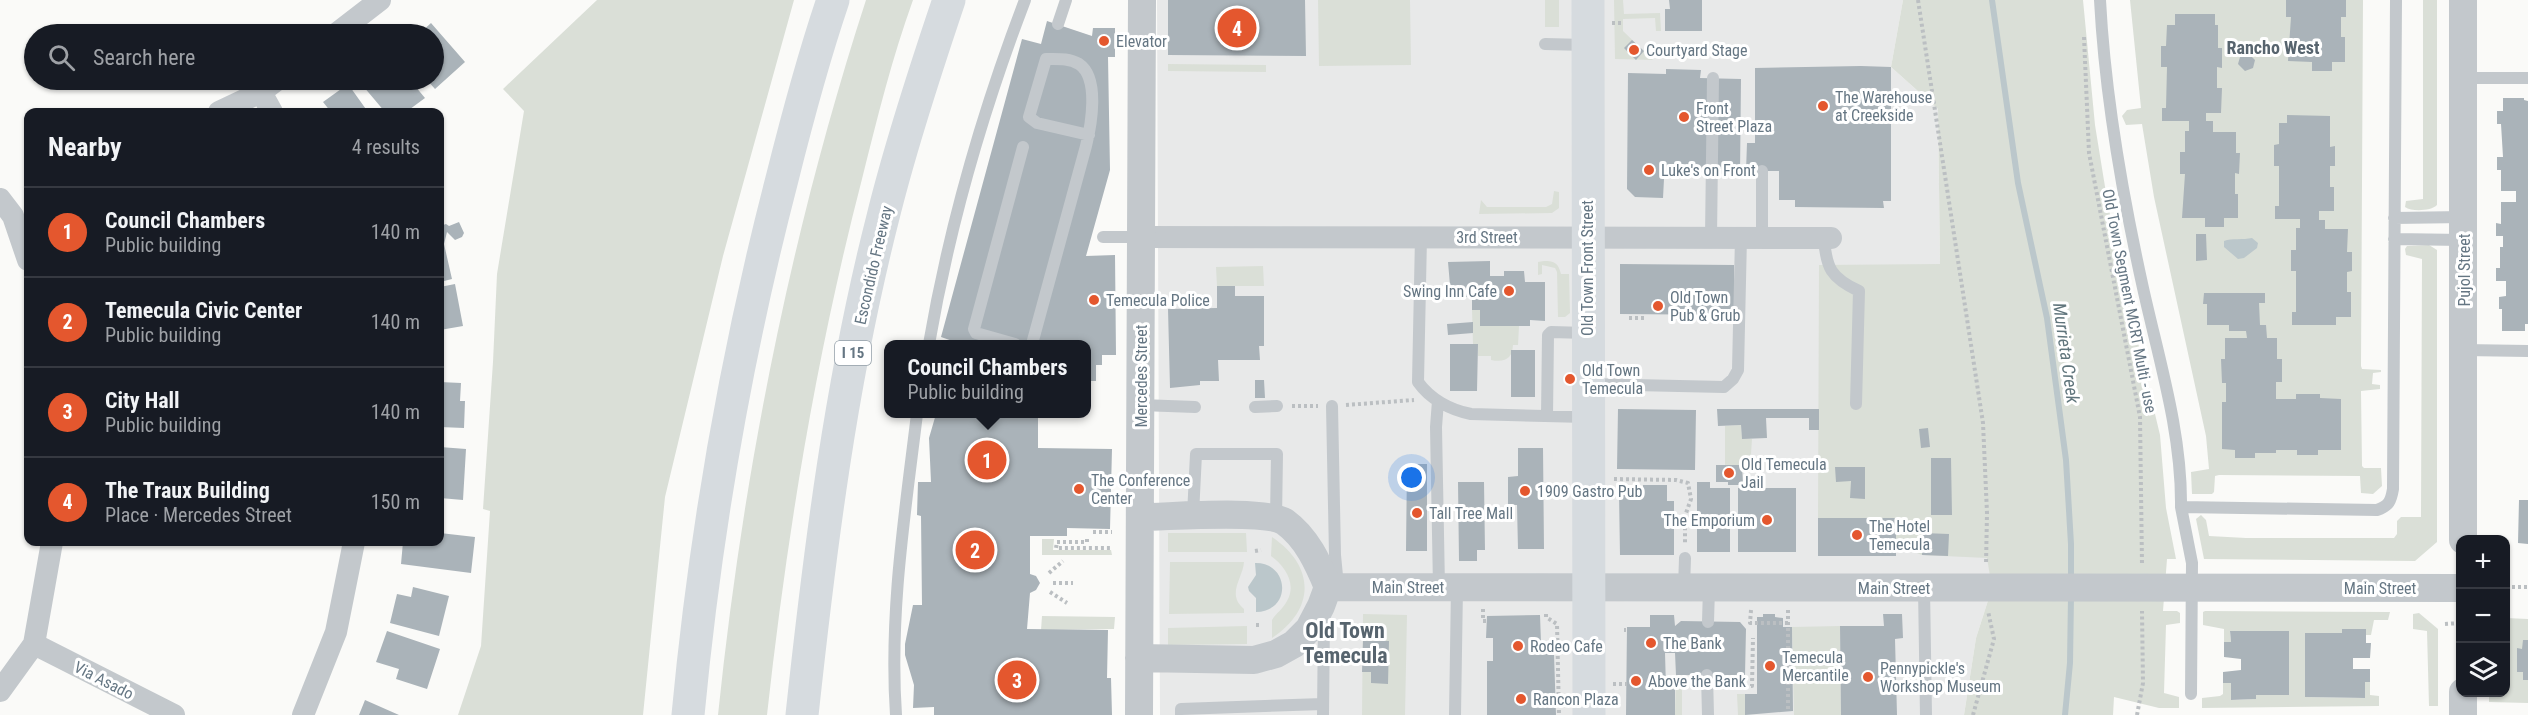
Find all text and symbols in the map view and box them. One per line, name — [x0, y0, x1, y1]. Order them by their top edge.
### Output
pin: 4 — [1218, 6, 1256, 51]
search box — [24, 24, 444, 90]
place label: Elevator — [1116, 32, 1167, 51]
marker: Elevator — [1097, 34, 1111, 48]
district label: Rancho West — [2226, 37, 2320, 58]
icon: search — [45, 41, 78, 74]
place label: Courtyard Stage — [1646, 41, 1747, 60]
marker: Courtyard Stage — [1627, 43, 1641, 57]
text: Search here — [93, 45, 195, 70]
place label: The Warehouse at Creekside — [1835, 88, 1932, 125]
place label: Front Street Plaza — [1696, 99, 1772, 136]
marker: The Warehouse at Creekside — [1816, 99, 1830, 113]
marker: Front Street Plaza — [1677, 110, 1691, 124]
text: Nearby — [48, 132, 122, 162]
text: 4 results — [352, 135, 420, 159]
place label: Luke's on Front — [1661, 161, 1756, 180]
marker: Luke's on Front — [1642, 163, 1656, 177]
street label: Old Town Segment MCRT Multi - use — [2098, 187, 2161, 415]
street label: Old Town Front Street — [1578, 200, 1597, 336]
street label: Escondido Freeway — [851, 203, 896, 326]
text: Council Chambers — [105, 208, 265, 233]
text: 1 — [62, 220, 73, 244]
text: 140 m — [371, 220, 420, 244]
street label: 3rd Street — [1456, 228, 1518, 247]
text: Public building — [105, 233, 221, 257]
street label: Pujol Street — [2455, 233, 2474, 307]
place label: Swing Inn Cafe — [1403, 282, 1497, 301]
marker: Swing Inn Cafe — [1502, 284, 1516, 298]
place label: Old Town Pub & Grub — [1670, 288, 1741, 325]
place label: Temecula Police — [1106, 291, 1210, 310]
marker: Temecula Police — [1087, 293, 1101, 307]
text: Temecula Civic Center — [105, 298, 302, 323]
marker: Old Town Pub & Grub — [1651, 299, 1665, 313]
water label: Murrieta Creek — [2049, 301, 2084, 406]
text: 2 — [62, 310, 73, 334]
text: 140 m — [371, 310, 420, 334]
text: Public building — [105, 323, 221, 347]
street label: Mercedes Street — [1132, 324, 1151, 428]
popup — [884, 340, 1091, 418]
road number: I 15 — [835, 341, 871, 365]
text: Council Chambers — [907, 355, 1068, 380]
place label: Old Town Temecula — [1582, 361, 1643, 398]
marker: Old Town Temecula — [1563, 372, 1577, 386]
text: Public building — [907, 380, 1024, 404]
text: City Hall — [105, 388, 180, 413]
text: 3 — [62, 400, 73, 424]
text: 140 m — [371, 400, 420, 424]
text: Public building — [105, 413, 221, 437]
pin: 1 — [968, 438, 1006, 482]
place label: Old Temecula Jail — [1741, 455, 1827, 492]
your location — [1397, 463, 1426, 492]
marker: Old Temecula Jail — [1722, 466, 1736, 480]
place label: The Conference Center — [1091, 471, 1190, 508]
text: The Traux Building — [105, 478, 270, 503]
marker: The Conference Center — [1072, 482, 1086, 496]
place label: 1909 Gastro Pub — [1537, 482, 1642, 501]
marker: 1909 Gastro Pub — [1518, 484, 1532, 498]
text: 4 — [62, 490, 73, 514]
text: 150 m — [371, 490, 420, 514]
text: Place · Mercedes Street — [105, 503, 292, 527]
place label: Tall Tree Mall — [1429, 504, 1513, 523]
marker: Tall Tree Mall — [1410, 506, 1424, 520]
place label: The Emporium — [1664, 511, 1755, 530]
marker: The Emporium — [1760, 513, 1774, 527]
place label: The Hotel Temecula — [1869, 517, 1930, 554]
pin: 2 — [956, 528, 994, 572]
marker: The Hotel Temecula — [1850, 528, 1864, 542]
map controls — [2456, 535, 2510, 697]
button: + — [2456, 535, 2510, 589]
street label: Main Street — [1372, 578, 1444, 597]
street label: Main Street — [1858, 579, 1930, 598]
street label: Main Street — [2344, 579, 2416, 598]
button: − — [2456, 589, 2510, 643]
district label: Old Town Temecula — [1302, 618, 1388, 668]
place label: The Bank — [1663, 634, 1722, 653]
marker: The Bank — [1644, 636, 1658, 650]
place label: Rodeo Cafe — [1530, 637, 1603, 656]
marker: Rodeo Cafe — [1511, 639, 1525, 653]
button: layers — [2456, 643, 2510, 697]
place label: Temecula Mercantile — [1782, 648, 1849, 685]
street label: Via Asado — [71, 657, 137, 703]
pin: 3 — [998, 658, 1036, 702]
marker: Temecula Mercantile — [1763, 659, 1777, 673]
place label: Pennypickle's Workshop Museum — [1880, 659, 2001, 696]
marker: Pennypickle's Workshop Museum — [1861, 670, 1875, 684]
place label: Above the Bank — [1648, 672, 1747, 691]
marker: Above the Bank — [1629, 674, 1643, 688]
place label: Rancon Plaza — [1533, 690, 1619, 709]
marker: Rancon Plaza — [1514, 692, 1528, 706]

